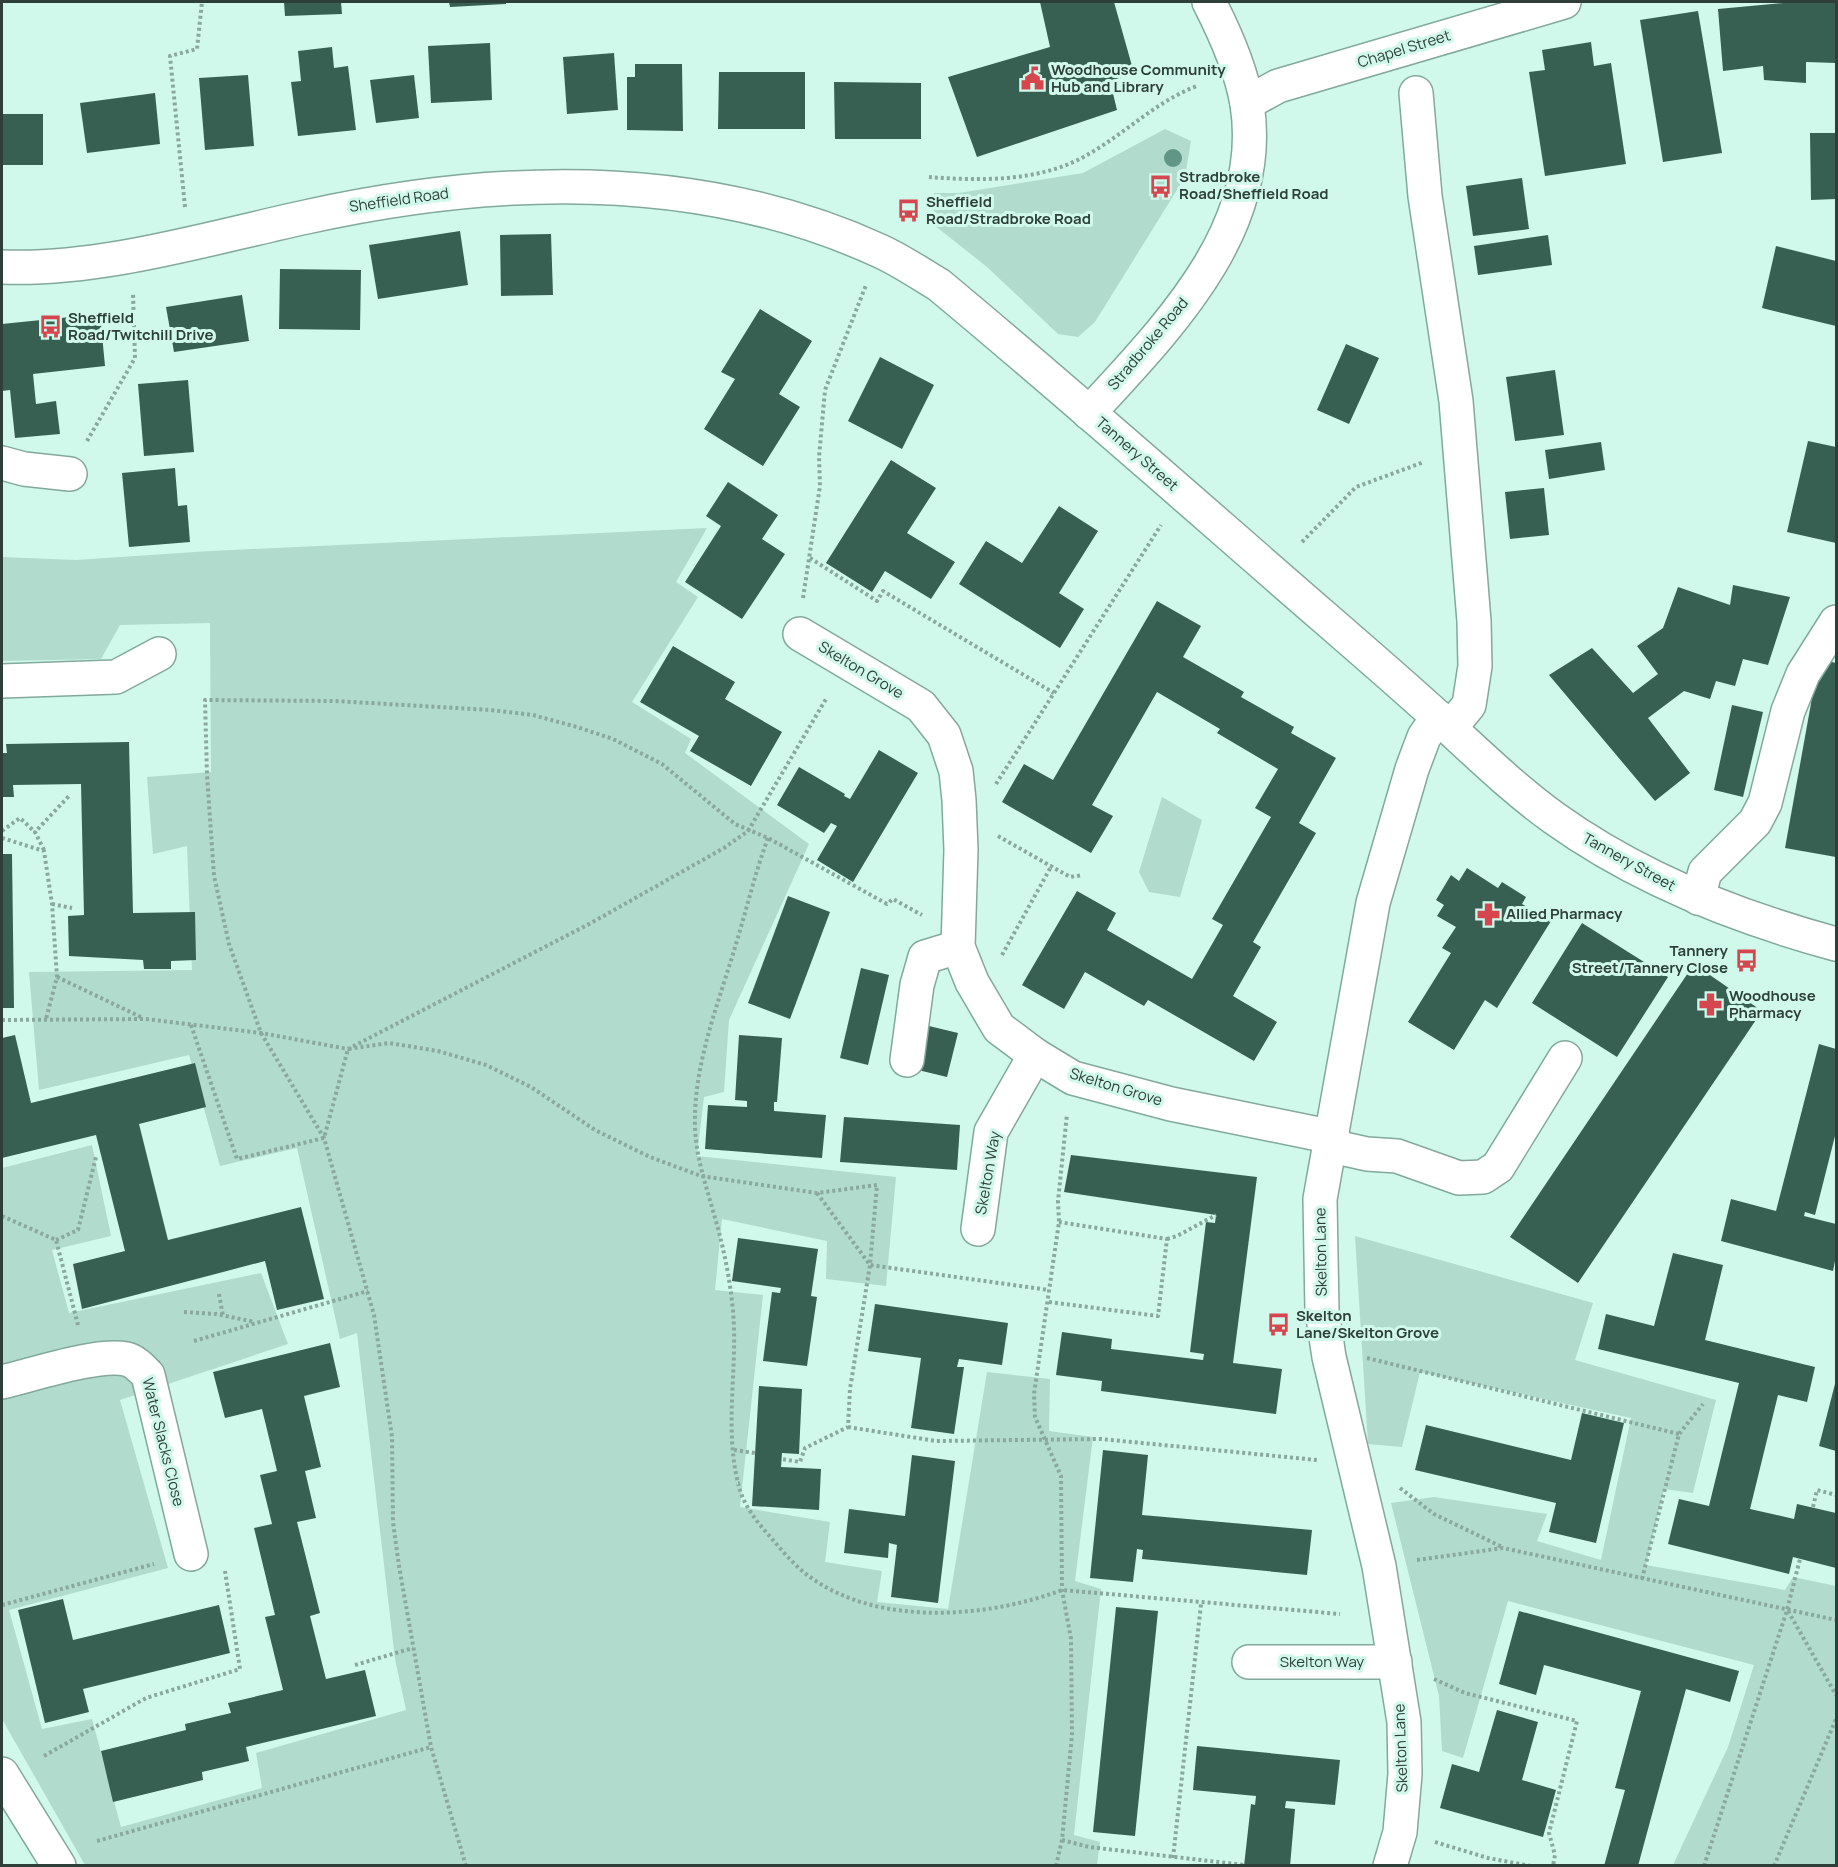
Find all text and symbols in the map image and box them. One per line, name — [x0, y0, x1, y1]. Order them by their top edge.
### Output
street label: Chapel Street — [1355, 24, 1453, 73]
place label: Woodhouse Community Hub and Library — [1051, 59, 1226, 97]
public building icon: Woodhouse Community Hub and Library — [1020, 66, 1046, 92]
place label: Stradbroke Road/Sheffield Road — [1179, 166, 1329, 204]
bus stop icon: Stradbroke Road/Sheffield Road — [1148, 173, 1174, 199]
street label: Sheffield Road — [348, 182, 450, 217]
place label: Sheffield Road/Stradbroke Road — [926, 191, 1091, 229]
bus stop icon: Sheffield Road/Stradbroke Road — [895, 198, 921, 224]
street label: Stradbroke Road — [1103, 293, 1193, 395]
place label: Sheffield Road/Twitchill Drive — [68, 307, 213, 345]
bus stop icon: Sheffield Road/Twitchill Drive — [37, 314, 63, 340]
street label: Tannery Street — [1092, 412, 1183, 495]
street label: Skelton Grove — [815, 636, 908, 703]
street label: Tannery Street — [1579, 827, 1679, 896]
pharmacy icon: Allied Pharmacy — [1475, 901, 1501, 927]
place label: Allied Pharmacy — [1506, 903, 1623, 924]
place label: Tannery Street/Tannery Close — [1572, 940, 1729, 978]
bus stop icon: Tannery Street/Tannery Close — [1733, 947, 1759, 973]
place label: Woodhouse Pharmacy — [1729, 985, 1816, 1023]
pharmacy icon: Woodhouse Pharmacy — [1698, 992, 1724, 1018]
street label: Skelton Grove — [1067, 1062, 1165, 1111]
street label: Skelton Way — [970, 1129, 1005, 1216]
street label: Skelton Lane — [1309, 1207, 1332, 1297]
place label: Skelton Lane/Skelton Grove — [1296, 1305, 1439, 1343]
bus stop icon: Skelton Lane/Skelton Grove — [1265, 1312, 1291, 1338]
street label: Water Slacks Close — [137, 1375, 190, 1509]
street label: Skelton Way — [1280, 1651, 1364, 1672]
street label: Skelton Lane — [1388, 1703, 1413, 1793]

